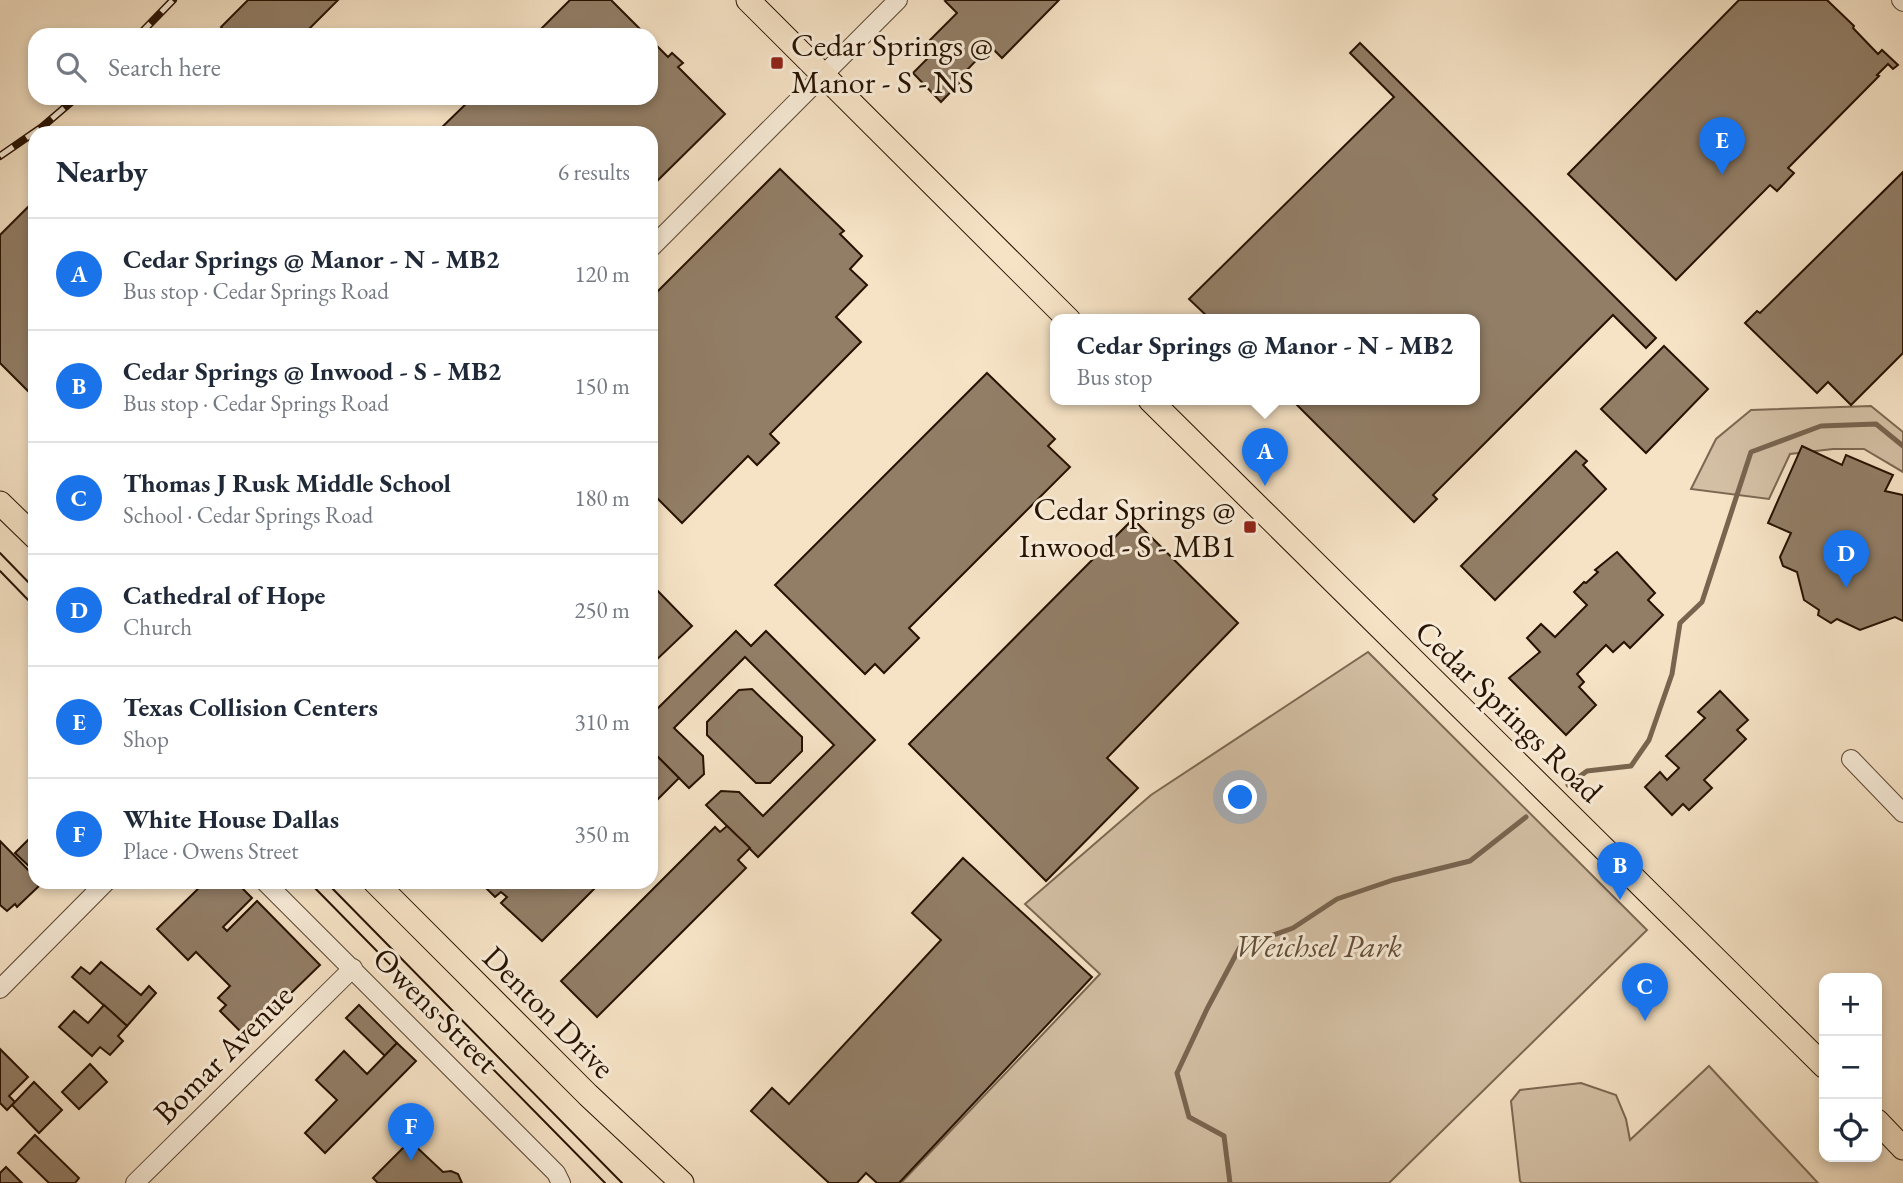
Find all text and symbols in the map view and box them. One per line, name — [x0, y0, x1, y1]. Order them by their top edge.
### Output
place label: Cedar Springs @ Manor - S - NS — [791, 24, 993, 103]
search box — [28, 28, 658, 105]
icon: search — [52, 48, 90, 86]
text: Search here — [108, 50, 221, 84]
marker: Cedar Springs @ Manor - S - NS — [769, 55, 785, 71]
pin: E — [1699, 117, 1745, 175]
text: Nearby — [56, 152, 148, 191]
text: 6 results — [558, 157, 630, 187]
text: Cedar Springs @ Manor - N - MB2 — [123, 242, 500, 276]
text: A — [71, 259, 87, 289]
text: 120 m — [574, 259, 630, 289]
text: Bus stop · Cedar Springs Road — [123, 276, 389, 306]
popup — [1050, 314, 1480, 405]
text: Cedar Springs @ Manor - N - MB2 — [1077, 328, 1453, 362]
text: Cedar Springs @ Inwood - S - MB2 — [123, 354, 501, 388]
text: Bus stop — [1077, 362, 1152, 392]
text: B — [72, 371, 86, 401]
text: 150 m — [574, 371, 630, 401]
text: Bus stop · Cedar Springs Road — [123, 388, 389, 418]
pin: A — [1242, 428, 1288, 486]
text: Thomas J Rusk Middle School — [123, 466, 451, 500]
text: C — [71, 483, 87, 513]
text: 180 m — [574, 483, 630, 513]
place label: Cedar Springs @ Inwood - S - MB1 — [1019, 488, 1236, 567]
text: School · Cedar Springs Road — [123, 500, 373, 530]
marker: Cedar Springs @ Inwood - S - MB1 — [1242, 519, 1258, 535]
pin: D — [1823, 530, 1869, 588]
text: Cathedral of Hope — [123, 578, 325, 612]
text: D — [70, 595, 88, 625]
text: 250 m — [574, 595, 630, 625]
street label: Cedar Springs Road — [1406, 611, 1612, 812]
text: Church — [123, 612, 192, 642]
text: Texas Collision Centers — [123, 690, 378, 724]
text: E — [72, 707, 86, 737]
text: 310 m — [574, 707, 630, 737]
text: Shop — [123, 724, 169, 754]
your location — [1223, 780, 1257, 814]
text: White House Dallas — [123, 802, 339, 836]
text: F — [73, 819, 85, 849]
text: 350 m — [574, 819, 630, 849]
text: Place · Owens Street — [123, 836, 298, 866]
pin: B — [1597, 842, 1643, 900]
park label: Weichsel Park — [1234, 925, 1403, 967]
street label: Denton Drive — [474, 937, 624, 1087]
street label: Owens Street — [364, 938, 508, 1082]
pin: C — [1622, 963, 1668, 1021]
map controls — [1819, 973, 1882, 1162]
button: + — [1819, 973, 1882, 1036]
street label: Bomar Avenue — [144, 975, 302, 1133]
button: − — [1819, 1036, 1882, 1099]
button: locate — [1819, 1099, 1882, 1162]
pin: F — [388, 1103, 434, 1161]

